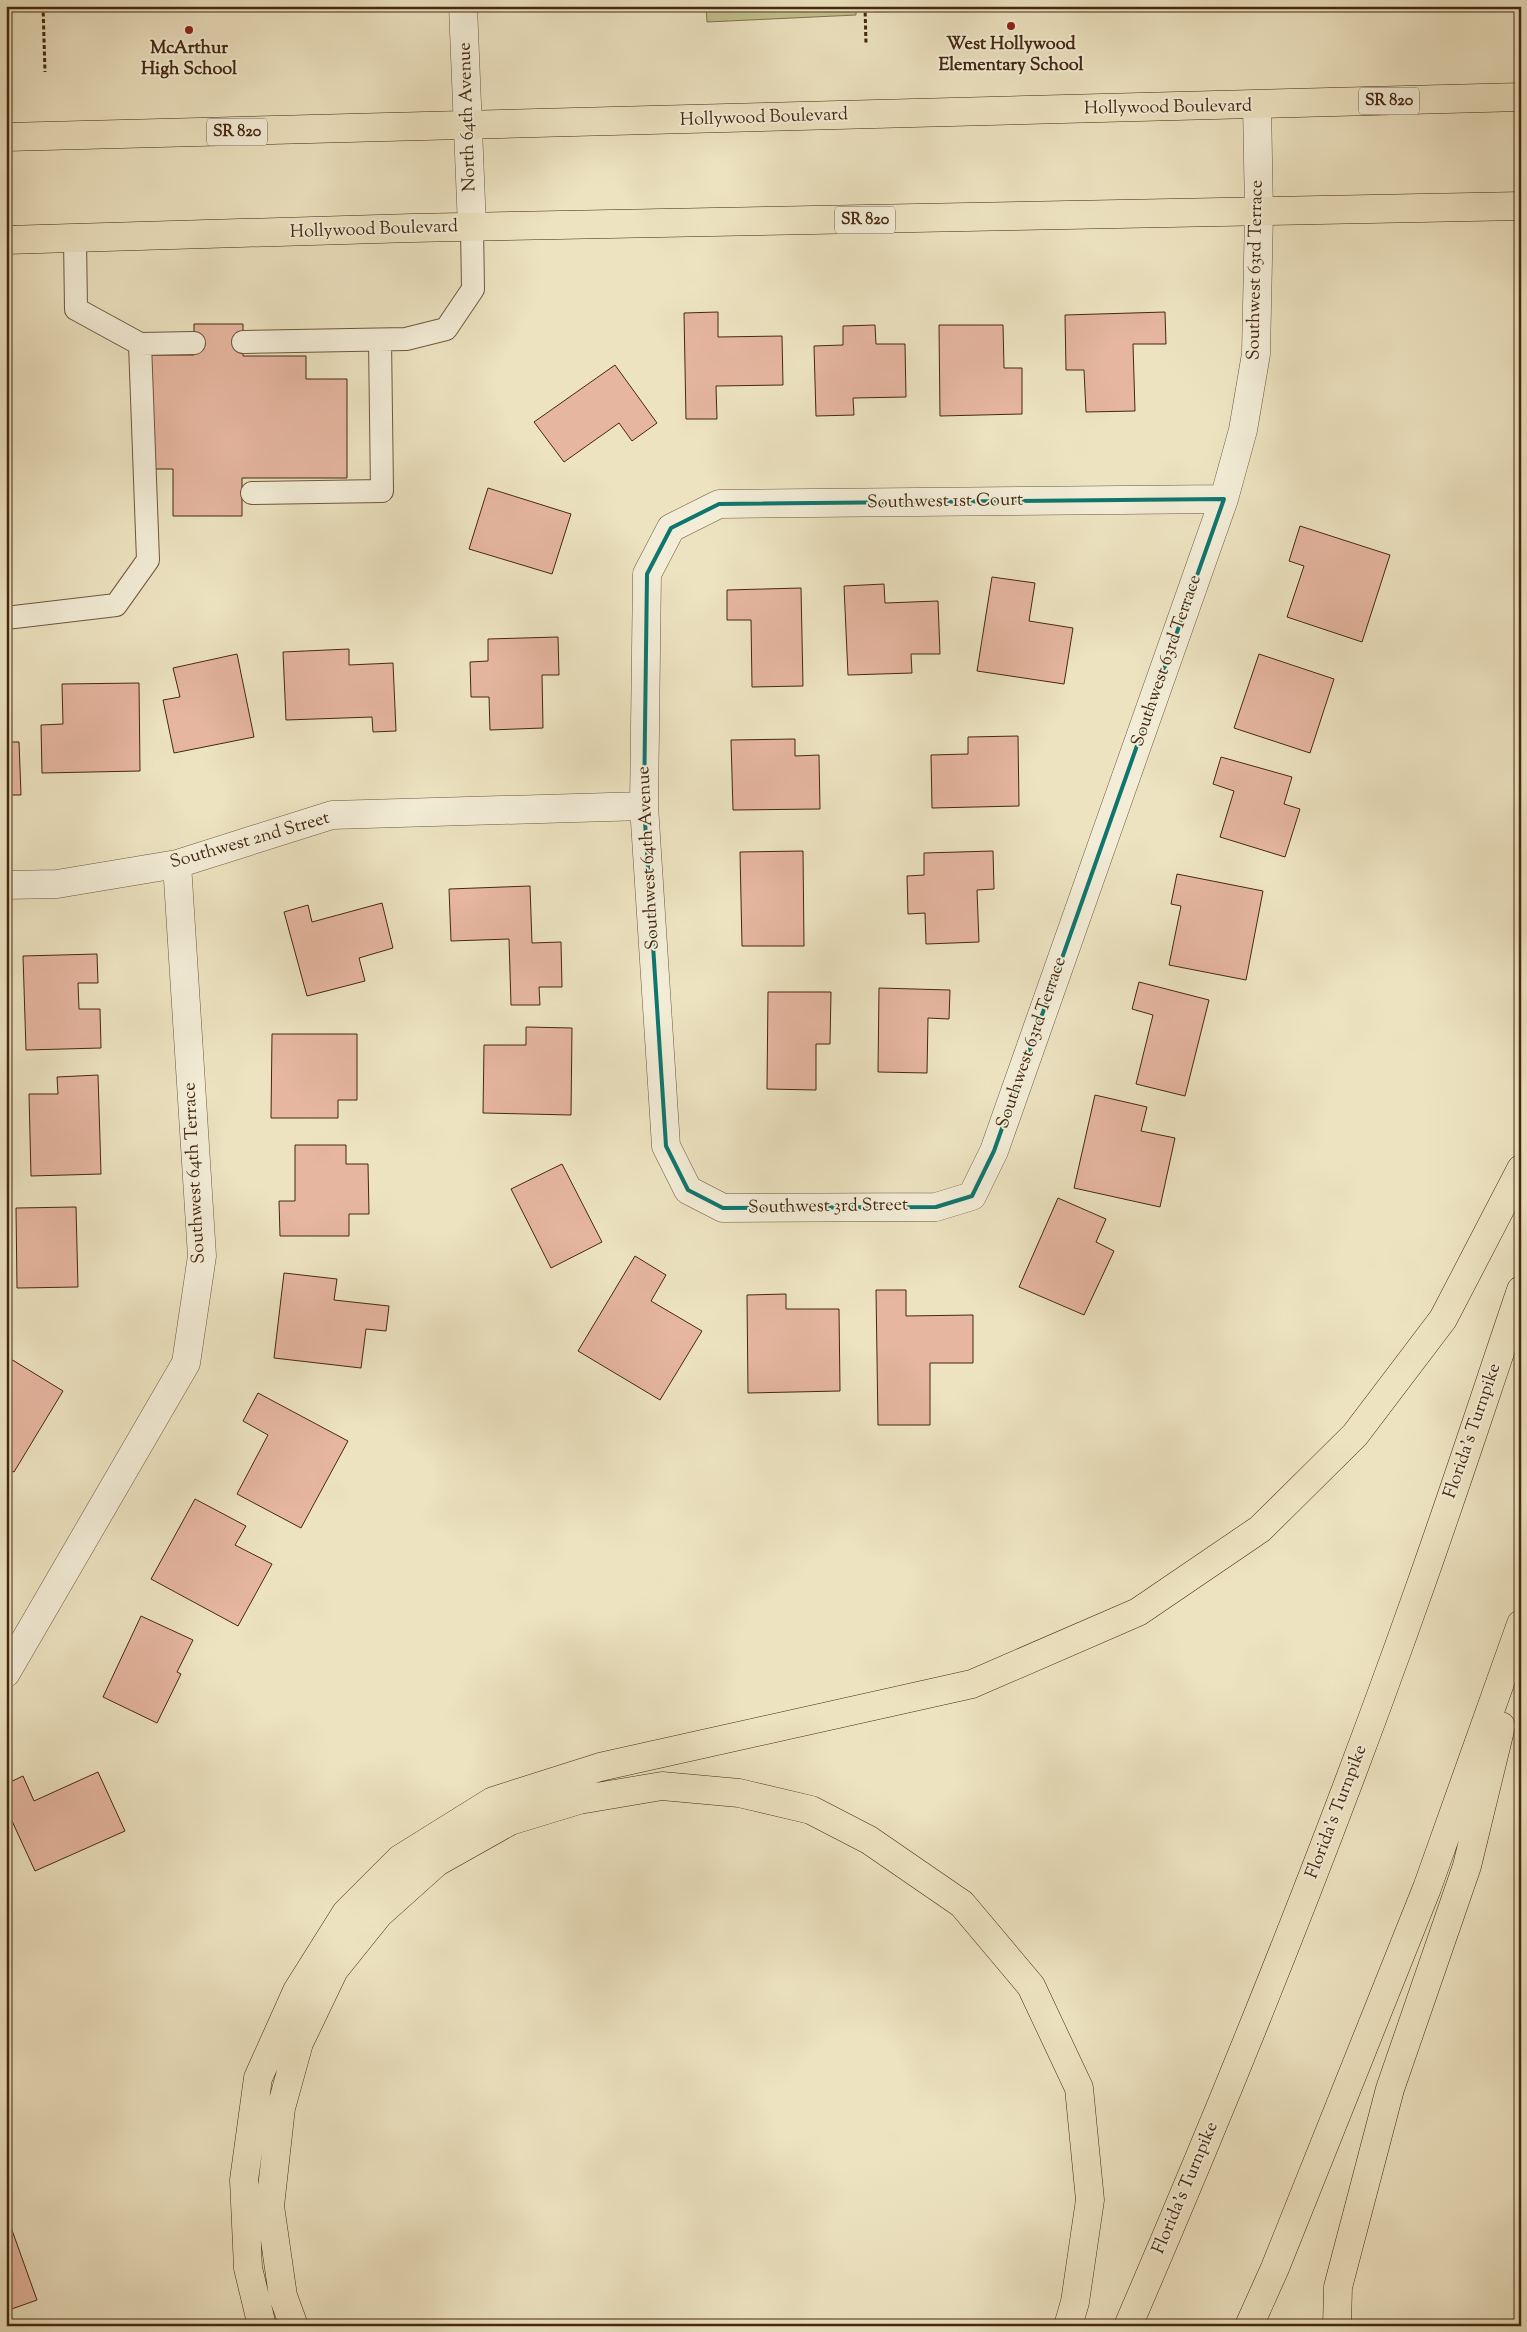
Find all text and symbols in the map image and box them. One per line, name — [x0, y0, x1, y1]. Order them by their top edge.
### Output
marker: West Hollywood Elementary School — [1005, 20, 1017, 32]
marker: McArthur High School — [183, 24, 195, 36]
place label: West Hollywood Elementary School — [938, 32, 1085, 79]
place label: McArthur High School — [141, 36, 238, 83]
street label: North 64th Avenue — [452, 42, 484, 192]
road number: SR 820 — [1359, 88, 1419, 114]
street label: Hollywood Boulevard — [1084, 94, 1252, 122]
street label: Hollywood Boulevard — [679, 102, 849, 134]
road number: SR 820 — [207, 118, 267, 146]
street label: Southwest 63rd Terrace — [1241, 180, 1271, 360]
road number: SR 820 — [835, 206, 895, 234]
street label: Hollywood Boulevard — [289, 214, 459, 246]
street label: Southwest 1st Court — [867, 488, 1023, 516]
street label: Southwest 63rd Terrace — [1125, 572, 1209, 750]
street label: Southwest 64th Avenue — [631, 765, 667, 951]
street label: Southwest 2nd Street — [167, 806, 333, 876]
street label: Southwest 63rd Terrace — [990, 954, 1074, 1132]
street label: Southwest 64th Terrace — [177, 1082, 213, 1264]
street label: Southwest 3rd Street — [748, 1193, 908, 1221]
street label: Florida's Turnpike — [1438, 1360, 1508, 1502]
street label: Florida's Turnpike — [1300, 1741, 1374, 1883]
street label: Florida's Turnpike — [1146, 2118, 1226, 2258]

